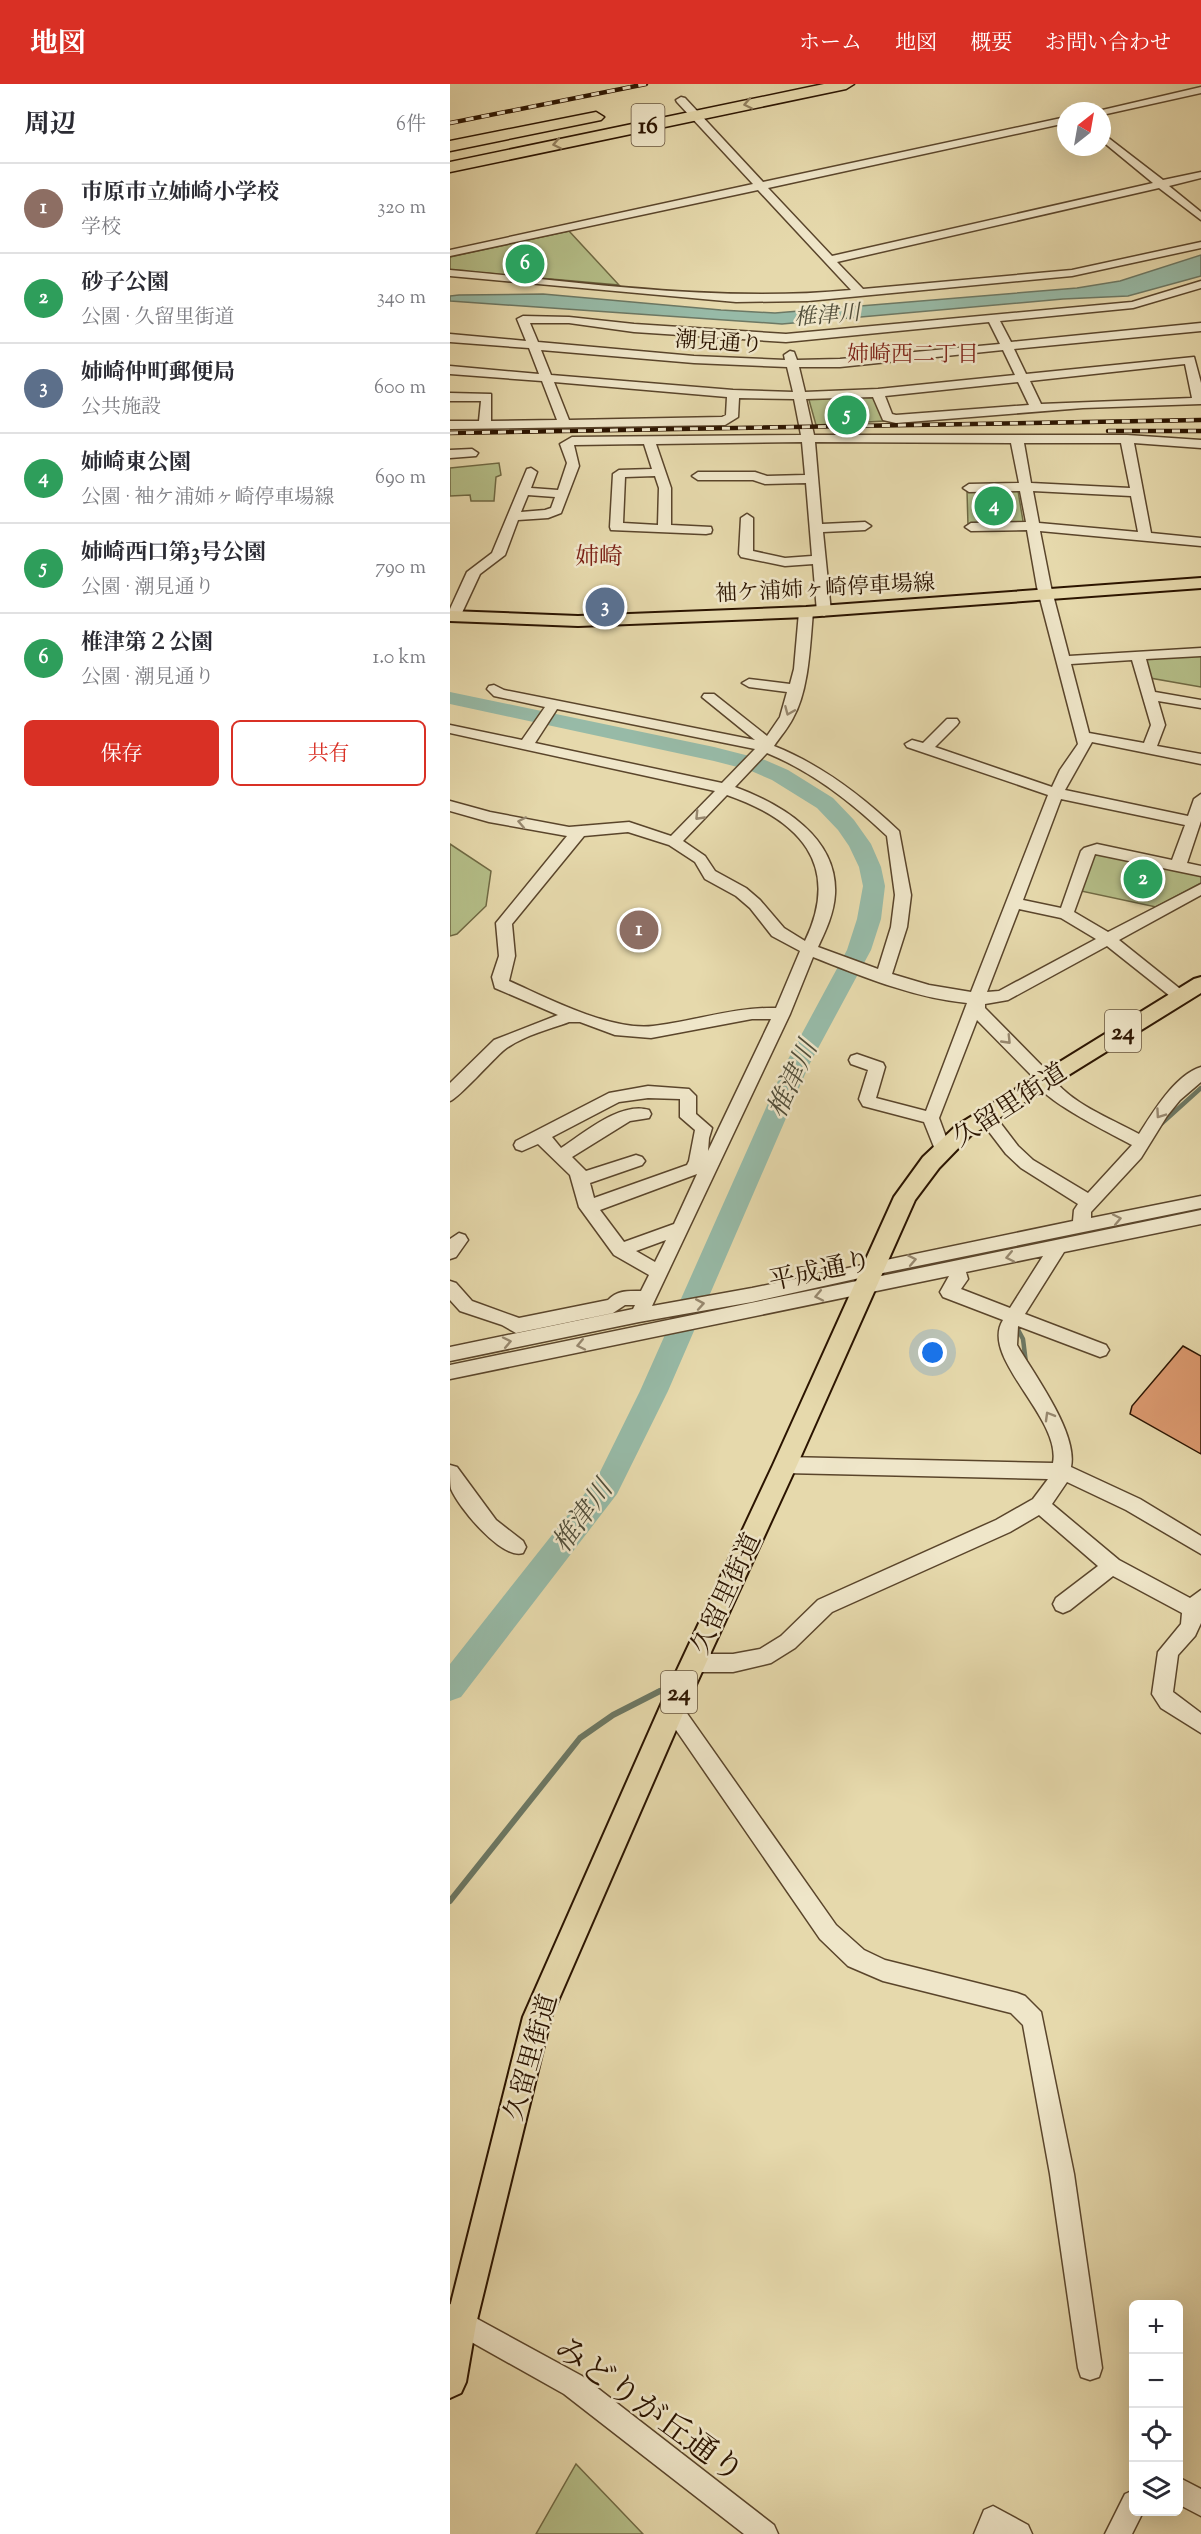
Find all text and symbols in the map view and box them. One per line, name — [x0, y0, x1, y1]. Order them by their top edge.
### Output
text: 地図 — [30, 25, 86, 65]
text: ホーム — [799, 29, 862, 59]
text: 地図 — [895, 29, 937, 59]
text: 概要 — [970, 29, 1012, 59]
text: お問い合わせ — [1045, 29, 1171, 59]
one-way arrow — [743, 97, 753, 110]
north arrow — [1057, 102, 1111, 156]
road number: 16 — [632, 104, 664, 146]
text: 周辺 — [24, 107, 76, 144]
text: 6件 — [396, 111, 426, 140]
one-way arrow — [552, 137, 562, 150]
text: 市原市立姉崎小学校 — [81, 178, 279, 210]
text: 1 — [40, 194, 47, 223]
text: 320 m — [377, 194, 426, 223]
text: 学校 — [81, 214, 121, 243]
pin: 6 — [506, 242, 544, 286]
text: 砂子公園 — [81, 268, 169, 300]
text: 2 — [39, 284, 48, 313]
text: 340 m — [377, 284, 426, 313]
water label: 椎津川 — [793, 298, 864, 336]
text: 公園 · 久留里街道 — [81, 304, 235, 333]
street label: 潮見通り — [674, 325, 764, 363]
district label: 姉崎西二丁目 — [847, 340, 979, 372]
text: 姉崎仲町郵便局 — [81, 358, 235, 390]
text: 3 — [39, 374, 48, 403]
text: 600 m — [374, 374, 426, 403]
pin: 5 — [828, 392, 866, 438]
text: 公共施設 — [81, 394, 161, 423]
text: 姉崎東公園 — [81, 448, 191, 480]
text: 4 — [38, 464, 49, 493]
text: 690 m — [375, 464, 426, 493]
text: 公園 · 袖ケ浦姉ヶ崎停車場線 — [81, 484, 335, 513]
pin: 4 — [974, 484, 1014, 528]
text: 姉崎西口第3号公園 — [81, 538, 266, 570]
district label: 姉崎 — [575, 541, 623, 575]
text: 5 — [40, 554, 47, 583]
text: 790 m — [375, 554, 426, 583]
street label: 袖ケ浦姉ヶ崎停車場線 — [714, 568, 936, 612]
text: 公園 · 潮見通り — [81, 574, 215, 603]
pin: 3 — [586, 584, 624, 630]
text: 椎津第２公園 — [81, 628, 213, 660]
text: 6 — [39, 644, 48, 673]
text: 1.0 km — [372, 644, 426, 673]
text: 公園 · 潮見通り — [81, 664, 215, 693]
one-way arrow — [784, 704, 796, 715]
button: 保存 — [24, 720, 219, 786]
button: 共有 — [231, 720, 426, 786]
one-way arrow — [695, 809, 706, 819]
one-way arrow — [517, 816, 527, 829]
pin: 2 — [1124, 856, 1162, 902]
pin: 1 — [620, 908, 658, 952]
road number: 24 — [1105, 1010, 1141, 1052]
water label: 椎津川 — [759, 1032, 830, 1125]
one-way arrow — [1000, 1033, 1011, 1044]
street label: 久留里街道 — [946, 1055, 1075, 1157]
one-way arrow — [1156, 1108, 1167, 1119]
one-way arrow — [1112, 1213, 1122, 1226]
street label: 平成通り — [766, 1244, 875, 1301]
one-way arrow — [1005, 1250, 1015, 1263]
one-way arrow — [907, 1254, 917, 1267]
one-way arrow — [814, 1289, 824, 1302]
one-way arrow — [694, 1298, 704, 1311]
one-way arrow — [502, 1337, 512, 1350]
one-way arrow — [576, 1338, 586, 1351]
your location — [918, 1338, 947, 1367]
one-way arrow — [1044, 1412, 1056, 1422]
water label: 椎津川 — [544, 1471, 625, 1562]
street label: 久留里街道 — [683, 1527, 772, 1661]
road number: 24 — [661, 1671, 697, 1713]
street label: 久留里街道 — [497, 1990, 568, 2125]
map controls — [1129, 2300, 1183, 2516]
button: + — [1129, 2300, 1183, 2354]
street label: みどりが丘通り — [544, 2327, 752, 2496]
button: − — [1129, 2354, 1183, 2408]
button: locate — [1129, 2408, 1183, 2462]
button: layers — [1129, 2462, 1183, 2516]

